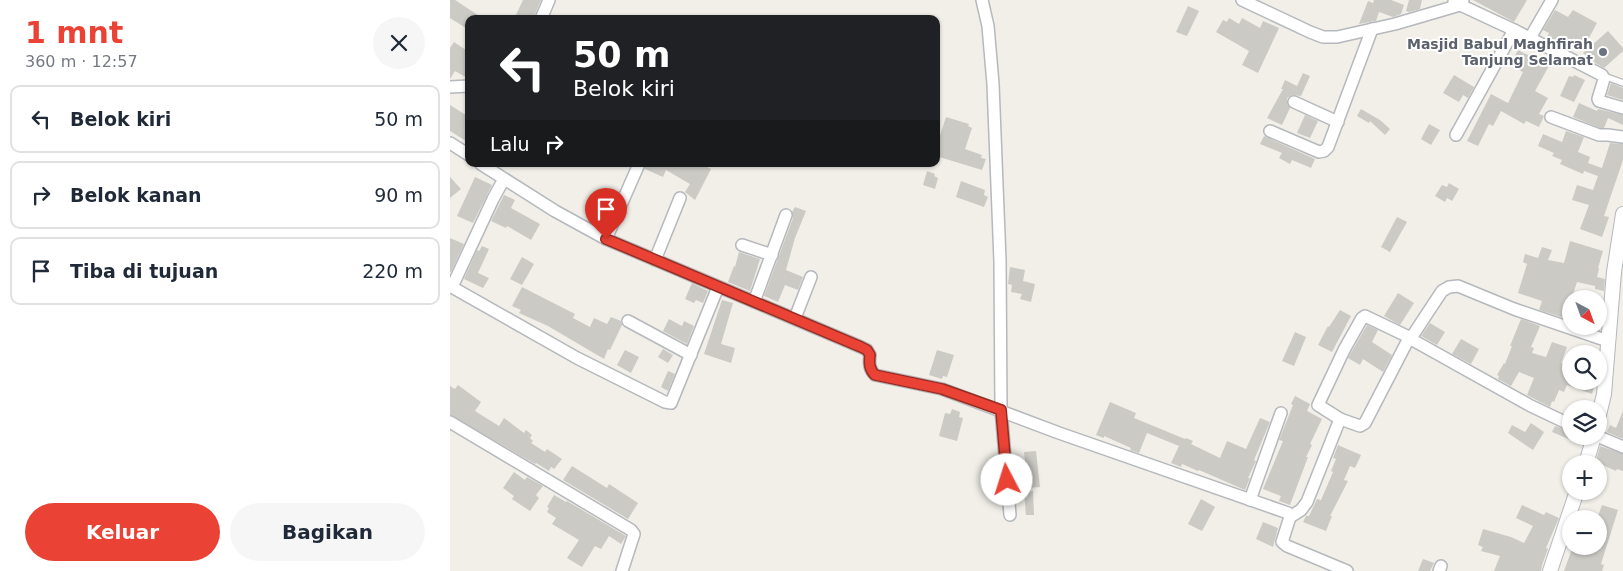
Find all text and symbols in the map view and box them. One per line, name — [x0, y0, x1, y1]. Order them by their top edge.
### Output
text: 1 mnt — [25, 15, 123, 50]
button: close — [373, 17, 425, 69]
icon: left — [490, 35, 555, 100]
text: 50 m — [573, 35, 670, 75]
place label: Masjid Babul Maghfirah Tanjung Selamat — [1407, 36, 1593, 68]
marker: Masjid Babul Maghfirah Tanjung Selamat — [1597, 46, 1609, 58]
text: 360 m · 12:57 — [25, 52, 138, 71]
text: Belok kiri — [573, 76, 675, 101]
icon: left — [27, 105, 55, 133]
text: Belok kiri — [70, 108, 171, 130]
text: 50 m — [374, 108, 423, 130]
icon: right — [540, 130, 568, 158]
text: Lalu — [490, 133, 530, 155]
icon: right — [27, 181, 55, 209]
text: Belok kanan — [70, 184, 202, 206]
text: 90 m — [374, 184, 423, 206]
pin — [585, 188, 627, 239]
icon: arrive — [592, 195, 620, 223]
icon: arrive — [27, 257, 55, 285]
text: Tiba di tujuan — [70, 260, 218, 282]
text: 220 m — [362, 260, 423, 282]
north arrow — [1562, 290, 1608, 335]
map controls — [1562, 290, 1607, 555]
button: search — [1562, 345, 1607, 390]
button: layers — [1562, 400, 1607, 445]
position arrow — [980, 453, 1032, 505]
button: + — [1562, 455, 1607, 500]
button: Keluar — [25, 503, 220, 561]
button: Bagikan — [230, 503, 425, 561]
button: − — [1562, 510, 1607, 555]

